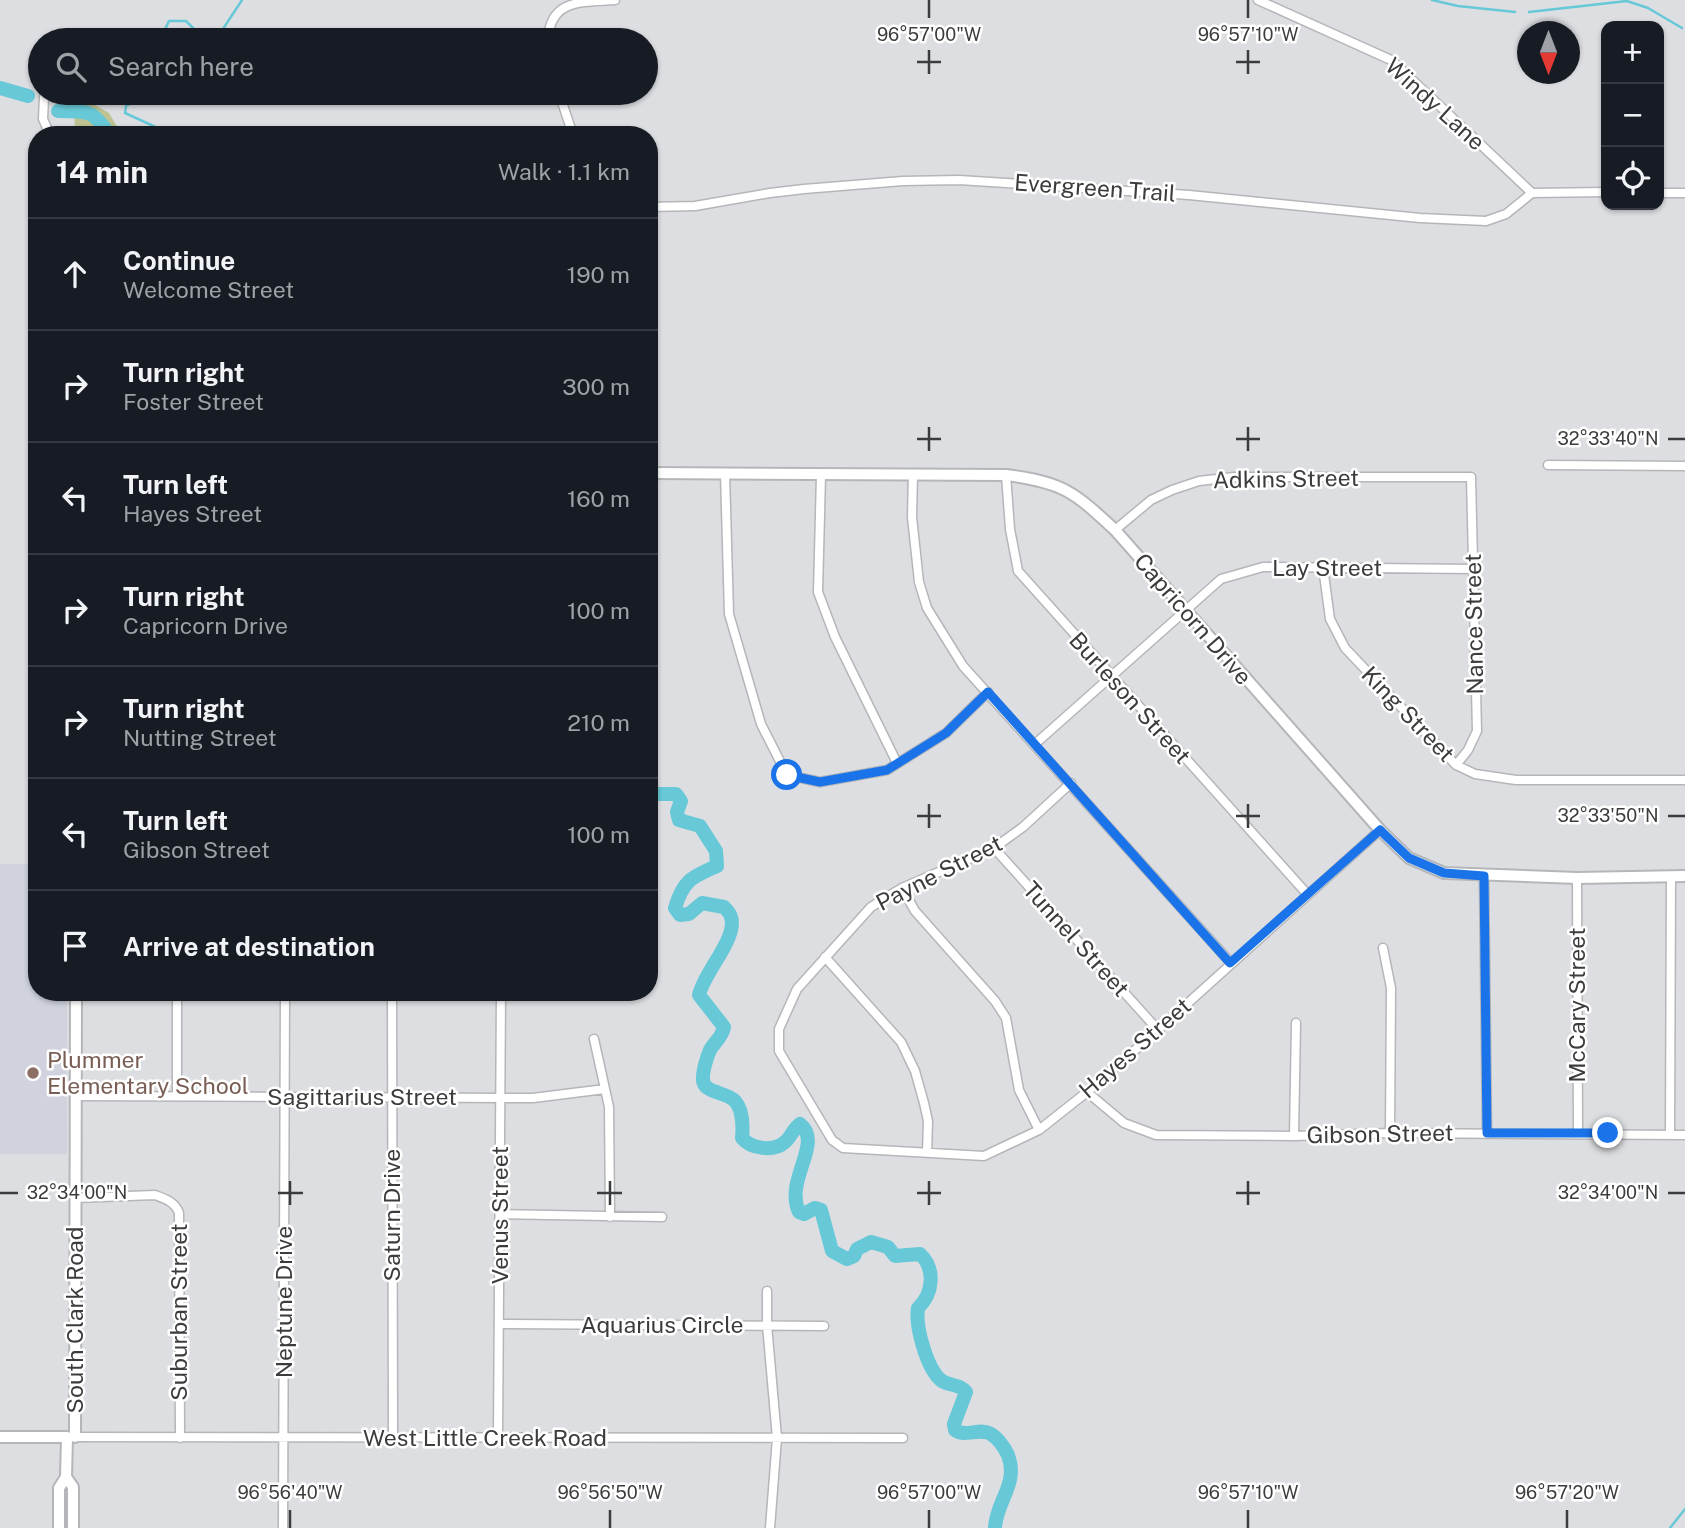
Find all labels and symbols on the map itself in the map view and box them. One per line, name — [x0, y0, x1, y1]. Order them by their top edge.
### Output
north arrow — [1517, 21, 1580, 84]
text: 96°57'00"W — [877, 24, 981, 45]
text: 96°57'10"W — [1198, 24, 1298, 45]
street label: Windy Lane — [1380, 52, 1491, 155]
street label: Evergreen Trail — [1013, 168, 1177, 207]
text: 32°33'40"N — [1558, 428, 1659, 449]
street label: Adkins Street — [1213, 464, 1359, 493]
street label: Capricorn Drive — [1129, 548, 1258, 690]
street label: Nance Street — [1459, 553, 1488, 695]
street label: Lay Street — [1272, 554, 1382, 581]
street label: Burleson Street — [1064, 626, 1197, 769]
street label: King Street — [1356, 660, 1460, 767]
route start — [771, 759, 802, 790]
text: 32°33'50"N — [1557, 805, 1659, 826]
street label: Payne Street — [871, 829, 1006, 916]
street label: Tunnel Street — [1018, 876, 1135, 1002]
street label: McCary Street — [1563, 927, 1590, 1083]
street label: Hayes Street — [1073, 992, 1196, 1103]
place label: Plummer Elementary School — [47, 1046, 249, 1099]
marker: Plummer Elementary School — [25, 1065, 41, 1081]
street label: Sagittarius Street — [267, 1083, 457, 1110]
route end — [1592, 1117, 1623, 1148]
street label: Gibson Street — [1306, 1119, 1454, 1148]
street label: Venus Street — [486, 1146, 513, 1284]
street label: Saturn Drive — [378, 1149, 405, 1281]
text: 32°34'00"N — [27, 1182, 127, 1203]
text: 32°34'00"N — [1558, 1182, 1658, 1203]
street label: Suburban Street — [165, 1223, 192, 1401]
street label: Neptune Drive — [270, 1226, 297, 1378]
street label: South Clark Road — [61, 1227, 88, 1413]
street label: Aquarius Circle — [580, 1311, 744, 1338]
street label: West Little Creek Road — [363, 1424, 607, 1451]
text: 96°56'40"W — [237, 1482, 343, 1503]
text: 96°56'50"W — [557, 1482, 663, 1503]
text: 96°57'00"W — [877, 1482, 981, 1503]
text: 96°57'10"W — [1198, 1482, 1298, 1503]
text: 96°57'20"W — [1515, 1482, 1619, 1503]

